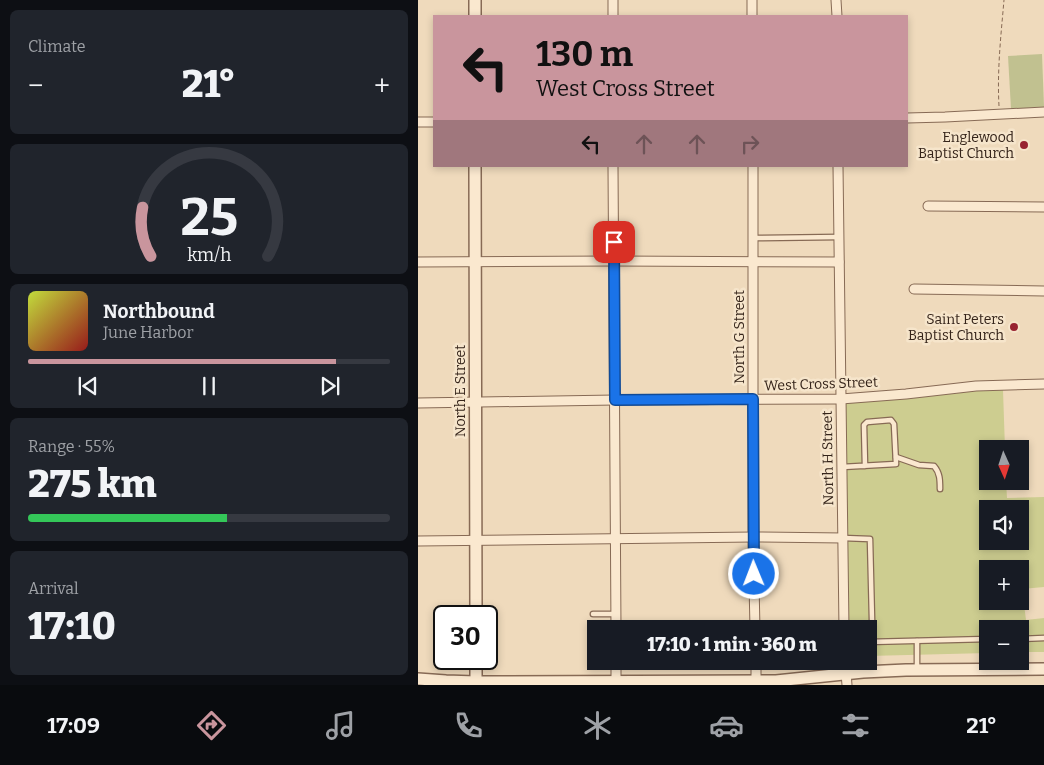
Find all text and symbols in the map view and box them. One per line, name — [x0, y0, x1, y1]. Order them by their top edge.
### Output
text: 130 m — [536, 33, 633, 75]
icon: left — [453, 35, 518, 100]
text: Climate — [28, 37, 86, 56]
text: 21° — [182, 61, 236, 107]
text: − — [28, 69, 43, 102]
text: + — [374, 69, 390, 102]
text: West Cross Street — [536, 75, 715, 102]
place label: Englewood Baptist Church — [918, 129, 1014, 162]
icon: left — [577, 130, 605, 158]
icon: ahead — [630, 130, 658, 158]
icon: ahead — [683, 130, 711, 158]
icon: right — [736, 130, 764, 158]
marker: Englewood Baptist Church — [1018, 139, 1030, 151]
text: 25 — [180, 186, 238, 249]
pin — [593, 221, 635, 263]
icon: arrive — [600, 228, 628, 256]
text: km/h — [187, 244, 231, 266]
street label: North G Street — [731, 290, 748, 384]
text: Northbound — [103, 300, 215, 323]
place label: Saint Peters Baptist Church — [908, 311, 1004, 344]
marker: Saint Peters Baptist Church — [1008, 321, 1020, 333]
text: June Harbor — [103, 323, 194, 342]
street label: North E Street — [452, 345, 469, 437]
icon: previous — [74, 372, 102, 400]
icon: pause — [195, 372, 223, 400]
icon: next — [316, 372, 344, 400]
street label: West Cross Street — [764, 374, 878, 394]
street label: North H Street — [819, 410, 837, 506]
text: Range · 55% — [28, 437, 115, 456]
north arrow — [979, 440, 1029, 490]
map controls — [979, 440, 1029, 670]
text: 275 km — [28, 461, 157, 507]
button: sound — [979, 500, 1029, 550]
position arrow — [727, 547, 779, 599]
button: + — [979, 560, 1029, 610]
text: Arrival — [28, 579, 79, 598]
text: 17:10 — [28, 603, 116, 649]
speed limit sign: 30 — [433, 605, 498, 670]
button: − — [979, 620, 1029, 670]
text: 17:10 · 1 min · 360 m — [647, 633, 817, 656]
icon: directions — [194, 708, 229, 743]
icon: music — [323, 708, 358, 743]
icon: phone — [451, 708, 486, 743]
icon: climate — [580, 708, 615, 743]
icon: car — [709, 708, 744, 743]
icon: filters — [838, 708, 873, 743]
text: 17:09 — [47, 712, 100, 739]
text: 21° — [966, 712, 997, 739]

